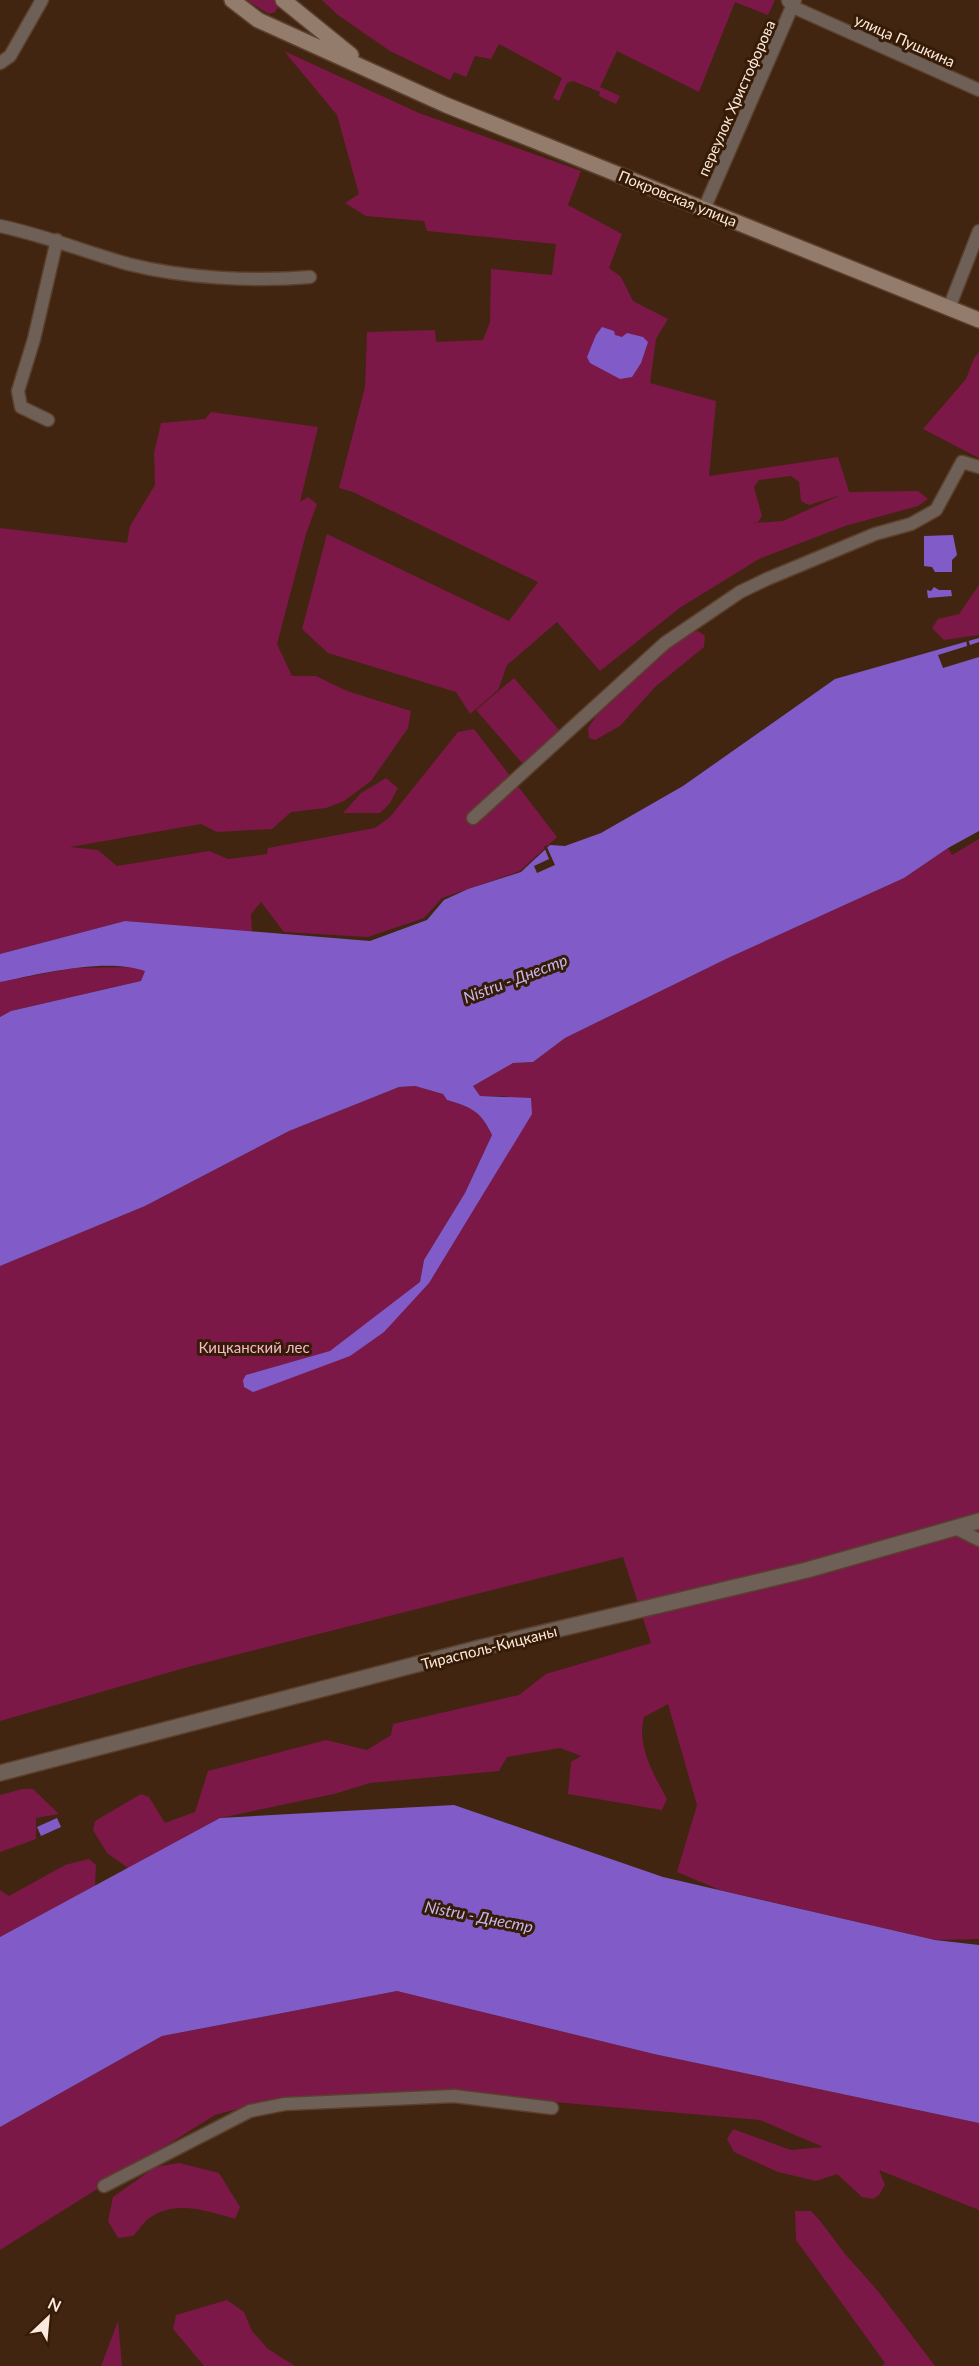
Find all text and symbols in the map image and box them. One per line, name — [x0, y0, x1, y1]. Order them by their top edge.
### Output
street label: улица Пушкина — [852, 10, 958, 70]
street label: переулок Христофорова — [693, 17, 779, 179]
street label: Покровская улица — [616, 166, 740, 230]
water label: Nistru - Днестр — [460, 949, 570, 1007]
park label: Кицканский лес — [198, 1338, 310, 1356]
street label: Тирасполь-Кицканы — [419, 1621, 559, 1673]
water label: Nistru - Днестр — [423, 1896, 535, 1936]
north arrow — [18, 2288, 78, 2348]
text: N — [45, 2293, 64, 2315]

